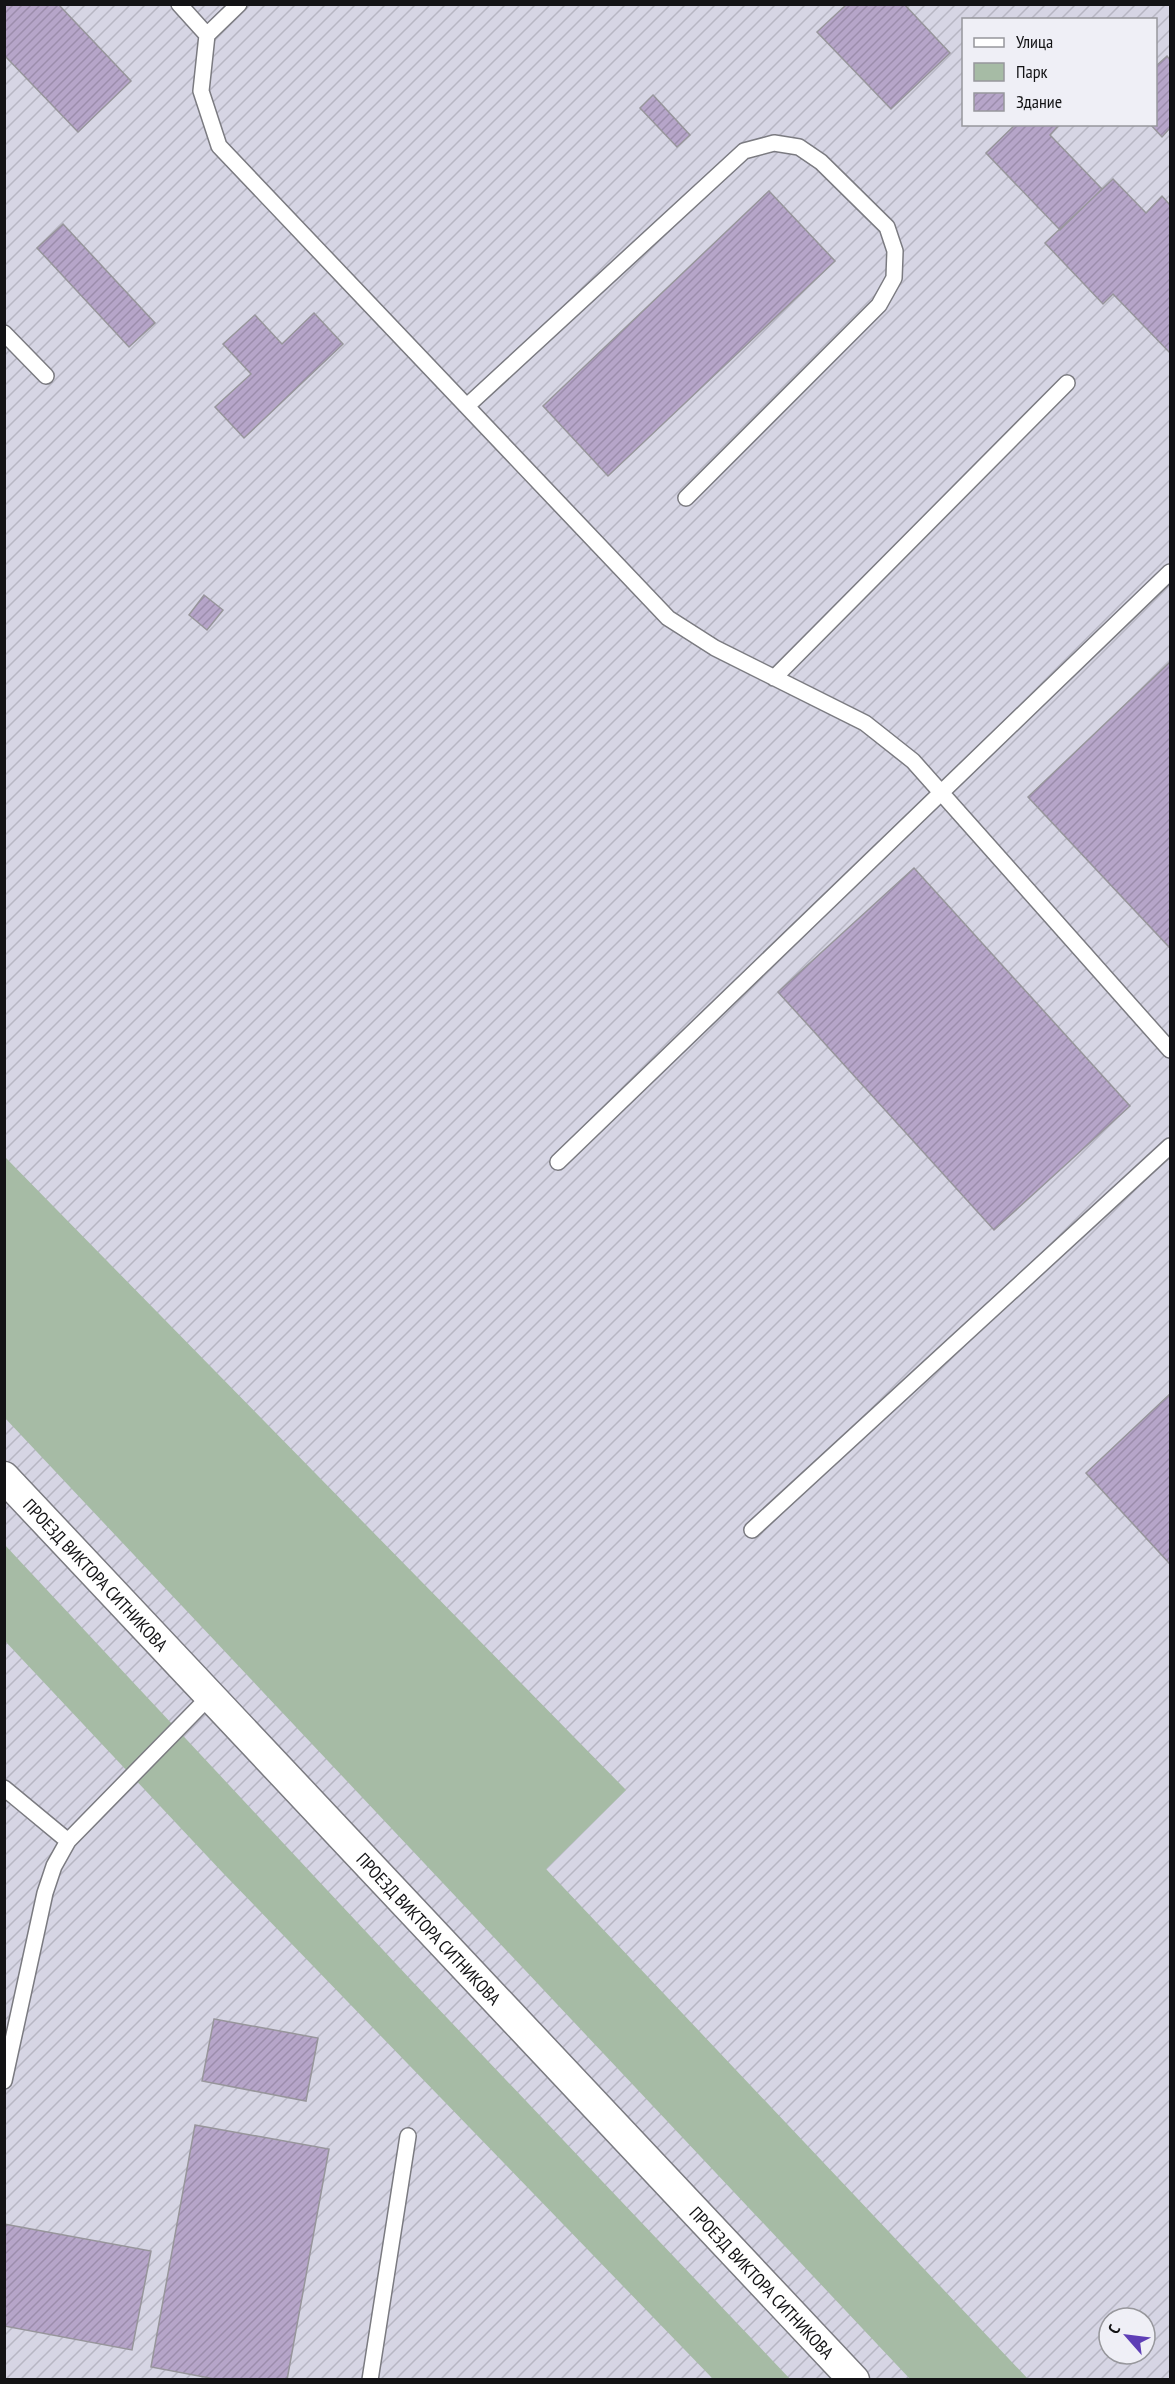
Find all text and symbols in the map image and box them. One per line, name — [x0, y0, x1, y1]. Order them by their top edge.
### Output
legend — [962, 18, 1157, 126]
text: Улица — [1016, 30, 1053, 53]
text: Парк — [1016, 60, 1047, 83]
text: Здание — [1016, 90, 1062, 113]
street label: ПРОЕЗД ВИКТОРА СИТНИКОВА — [19, 1494, 173, 1656]
street label: ПРОЕЗД ВИКТОРА СИТНИКОВА — [352, 1848, 506, 2010]
street label: ПРОЕЗД ВИКТОРА СИТНИКОВА — [685, 2201, 839, 2364]
north arrow — [1097, 2306, 1157, 2366]
text: С — [1103, 2320, 1125, 2337]

